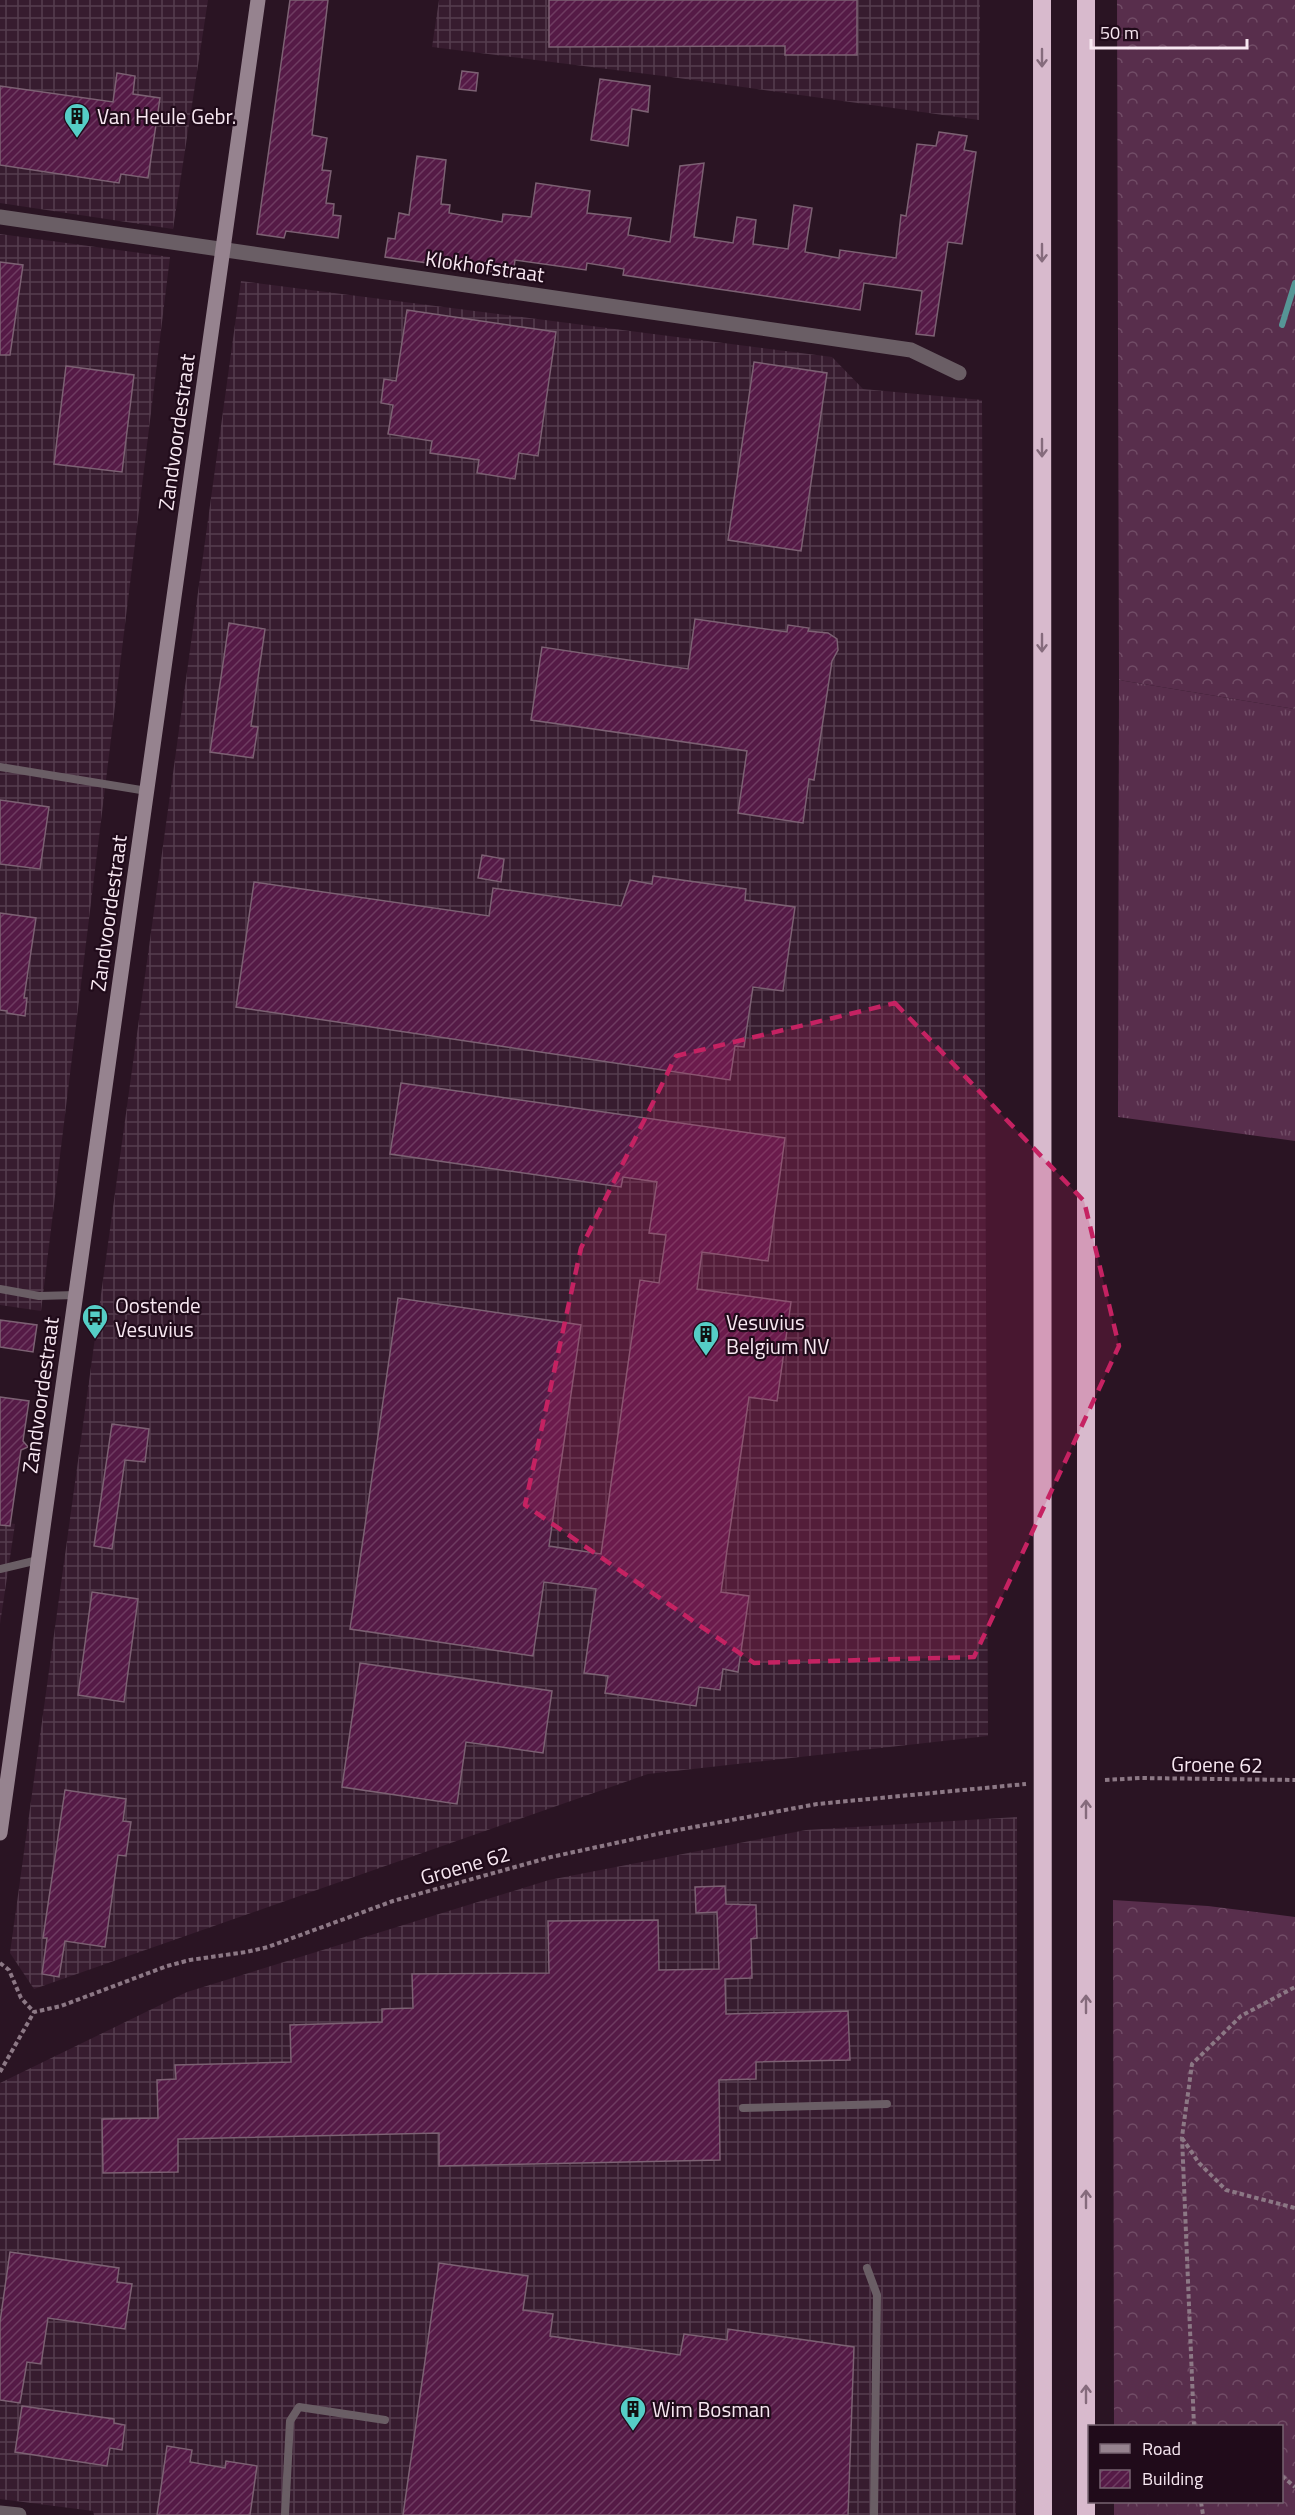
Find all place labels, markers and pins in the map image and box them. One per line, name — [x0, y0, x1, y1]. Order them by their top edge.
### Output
place label: Van Heule Gebr. — [97, 100, 236, 132]
building icon: Van Heule Gebr. — [62, 101, 92, 139]
place label: Oostende Vesuvius — [115, 1289, 201, 1345]
bus stop icon: Oostende Vesuvius — [80, 1302, 110, 1340]
place label: Vesuvius Belgium NV — [726, 1306, 830, 1362]
building icon: Vesuvius Belgium NV — [691, 1319, 721, 1357]
place label: Wim Bosman — [652, 2393, 771, 2425]
building icon: Wim Bosman — [618, 2394, 648, 2432]

